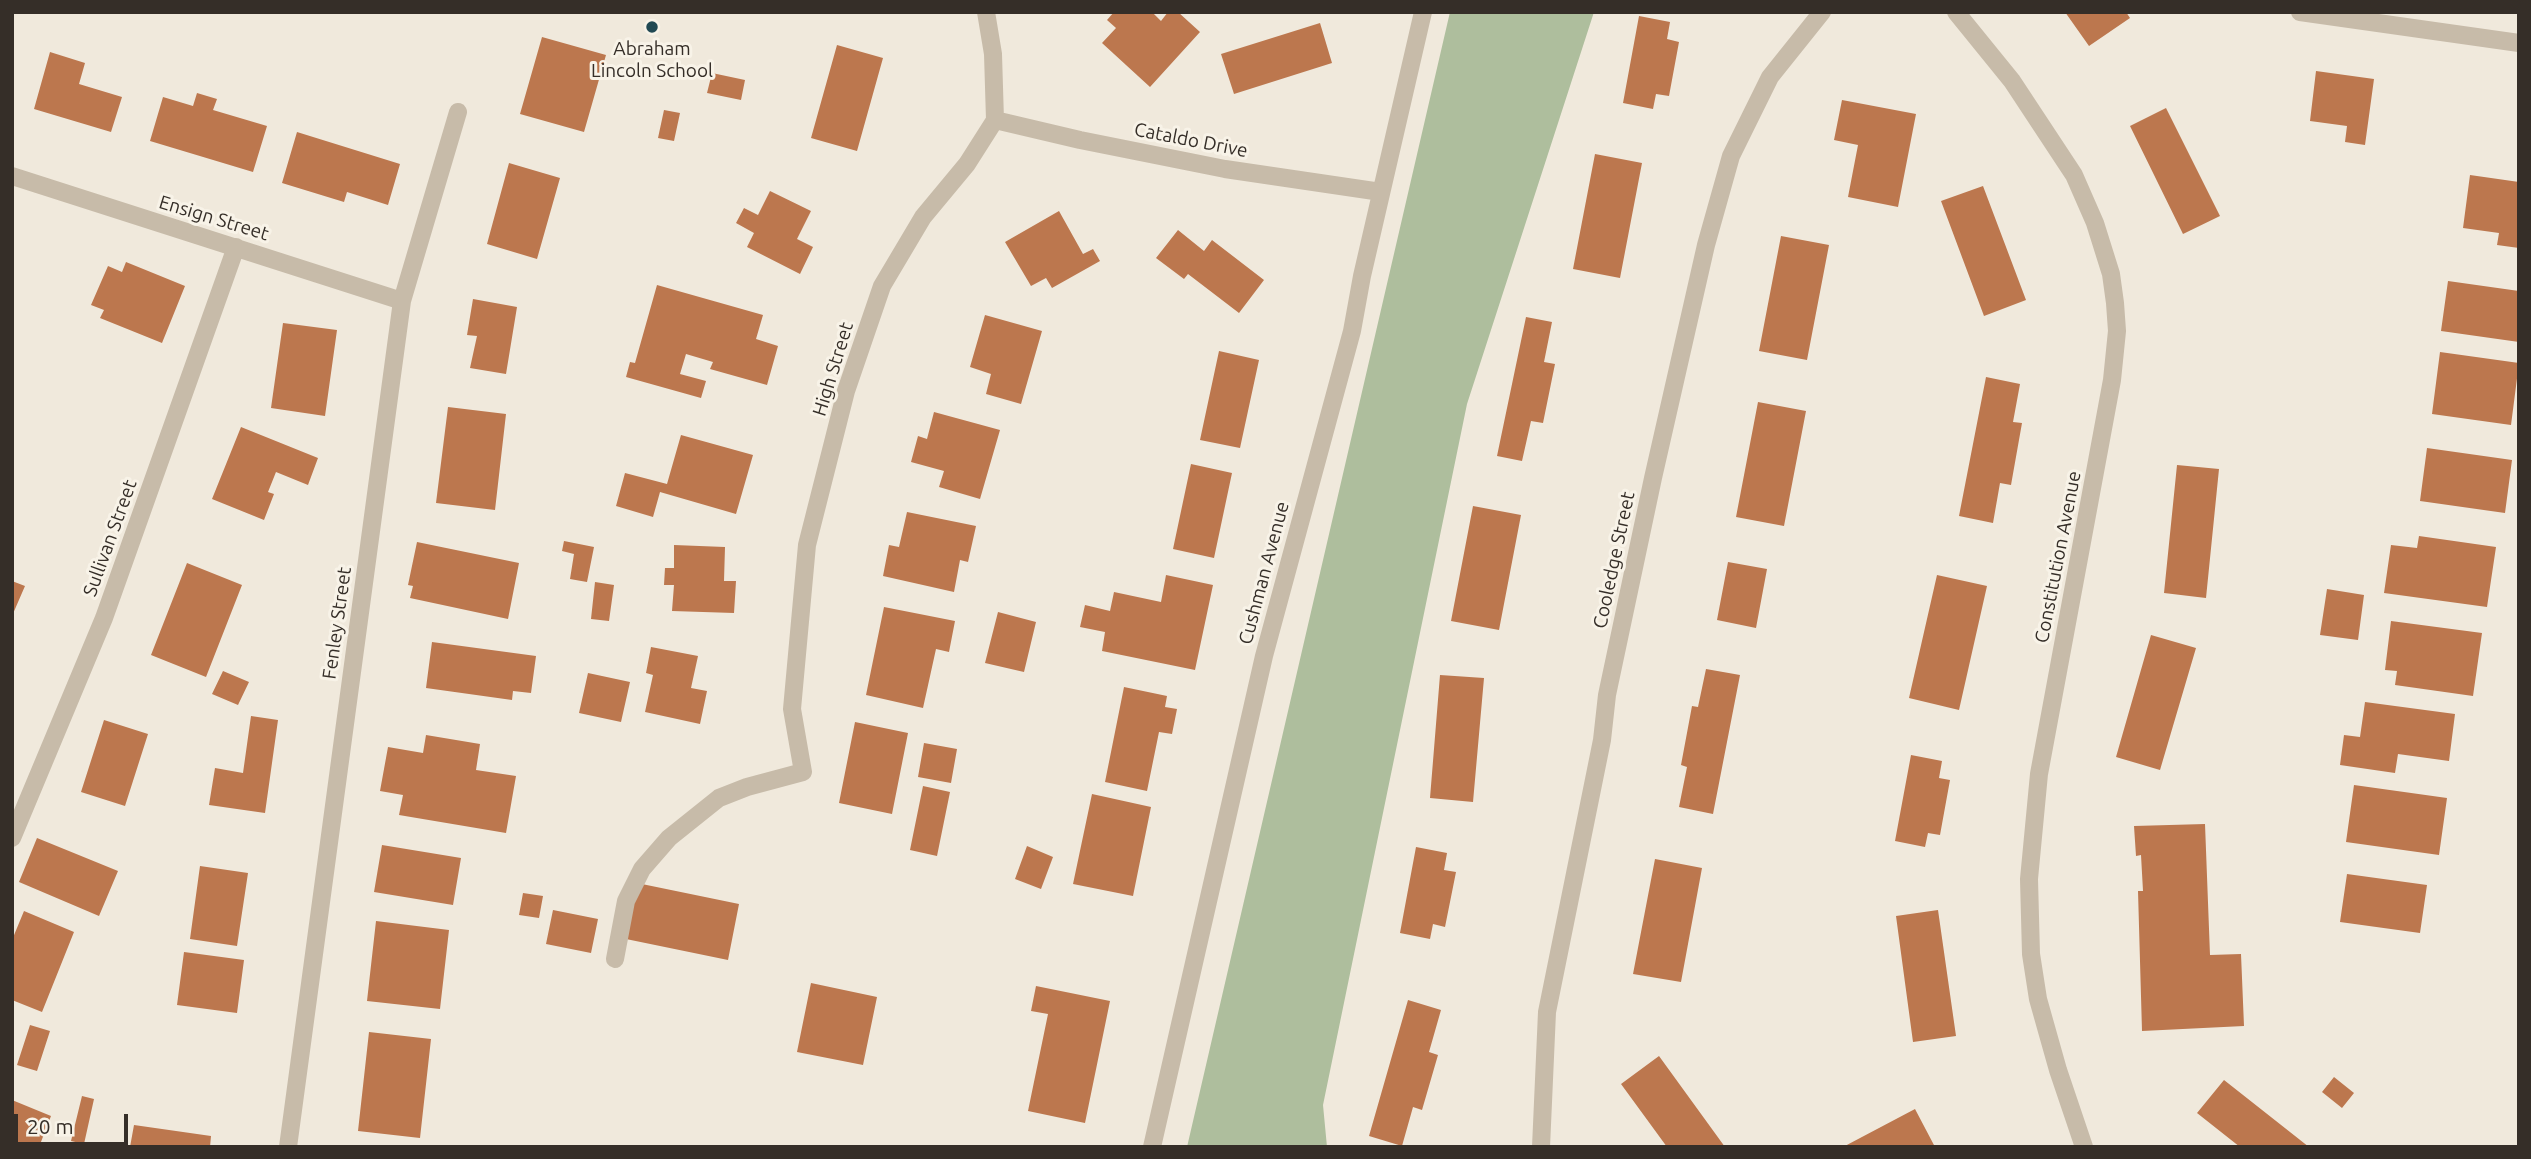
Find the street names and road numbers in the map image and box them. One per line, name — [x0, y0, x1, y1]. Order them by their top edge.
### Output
street label: Cataldo Drive — [1132, 118, 1250, 162]
street label: Ensign Street — [156, 190, 272, 246]
street label: High Street — [808, 319, 858, 419]
street label: Constitution Avenue — [2030, 469, 2086, 645]
street label: Sullivan Street — [78, 476, 142, 600]
street label: Cooledge Street — [1588, 490, 1640, 630]
street label: Cushman Avenue — [1234, 499, 1294, 647]
street label: Fenley Street — [318, 565, 356, 681]

